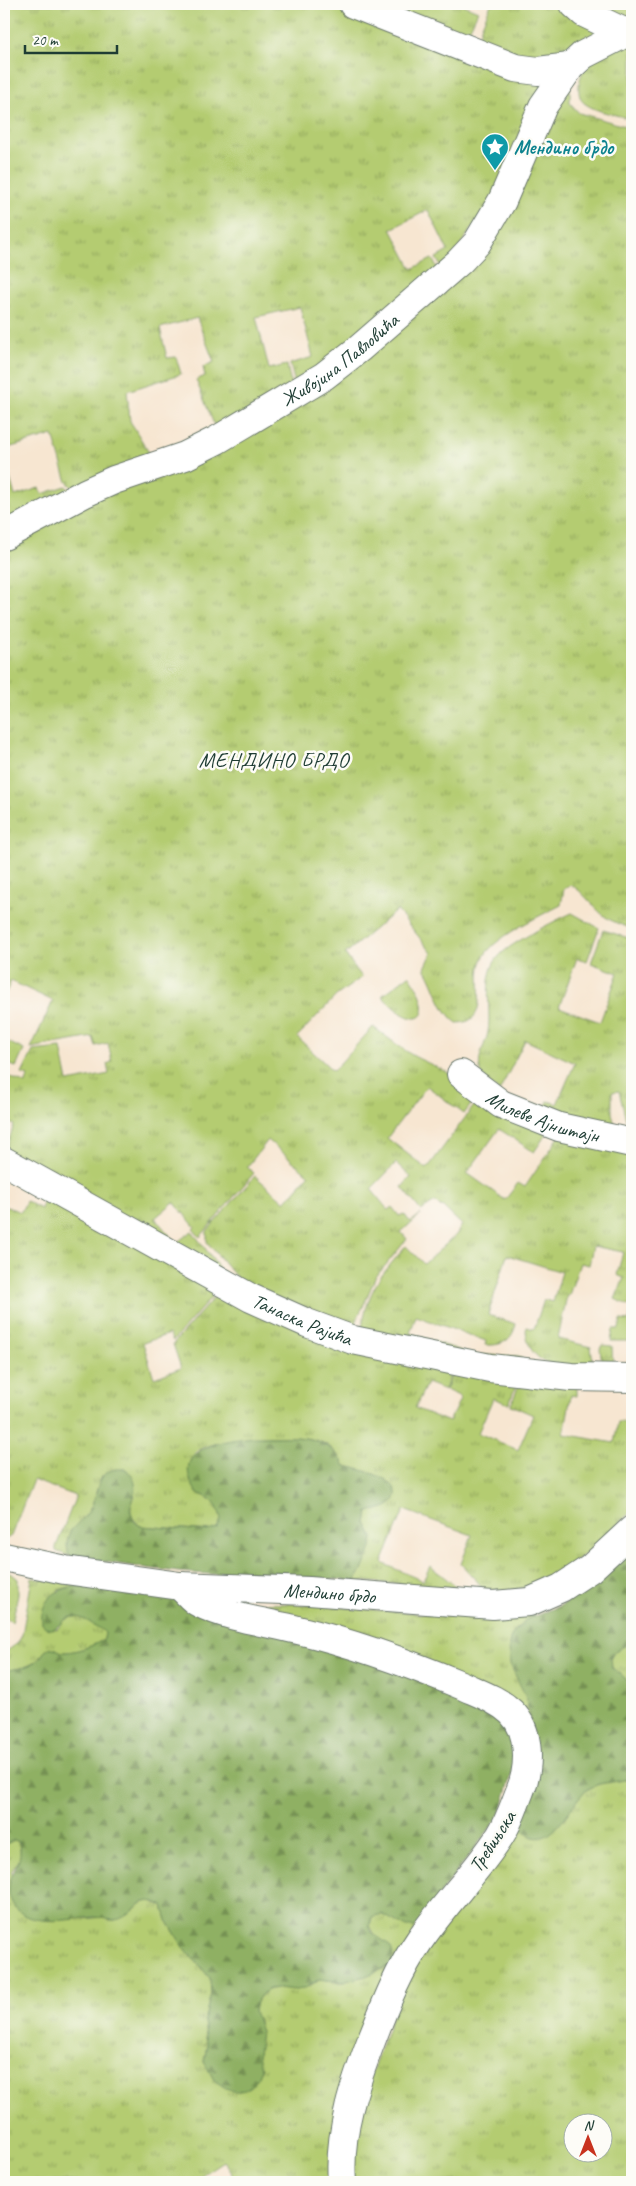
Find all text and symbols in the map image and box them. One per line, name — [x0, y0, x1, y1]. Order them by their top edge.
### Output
scale bar — [25, 22, 118, 54]
text: 20 m — [32, 31, 59, 50]
place icon: Мендино брдо — [480, 132, 510, 171]
place label: Мендино брдо — [514, 135, 615, 160]
street label: Живојина Павловића — [276, 307, 405, 412]
district label: МЕНДИНО БРДО — [199, 747, 351, 773]
street label: Милеве Ајнштајн — [481, 1085, 603, 1149]
street label: Танаска Рајића — [248, 1288, 356, 1352]
street label: Мендино брдо — [283, 1578, 377, 1609]
street label: Требињска — [463, 1805, 522, 1877]
north arrow — [564, 2114, 614, 2164]
text: N — [584, 2117, 595, 2134]

